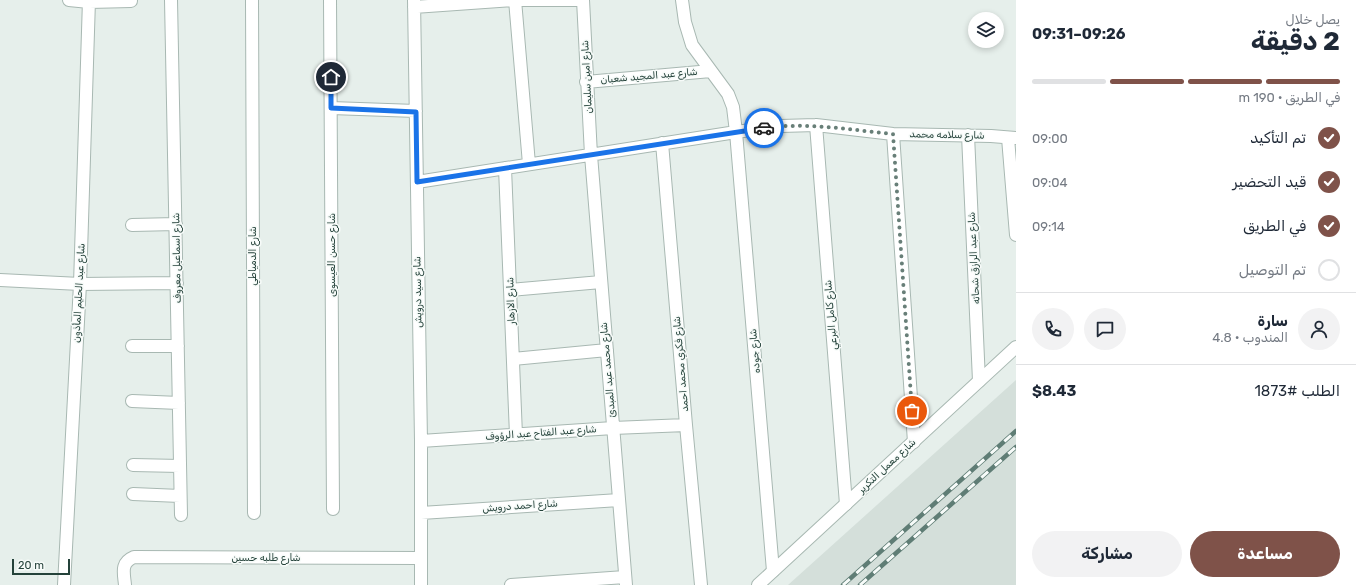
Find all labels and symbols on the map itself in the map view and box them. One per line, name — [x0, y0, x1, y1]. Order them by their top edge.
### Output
street label: شارع امين سليمان — [579, 40, 596, 114]
pin — [314, 60, 348, 94]
street label: شارع عبد المجيد شعبان — [600, 66, 698, 87]
courier — [744, 108, 784, 148]
street label: شارع سلامه محمد — [909, 128, 985, 143]
street label: شارع عبد الرازق شحاته — [966, 211, 983, 305]
street label: شارع اسماعيل معروف — [170, 213, 185, 303]
street label: شارع حسن العيسوى — [326, 213, 339, 297]
street label: شارع الدمياطي — [247, 226, 261, 286]
street label: شارع عبد الحليم المأذون — [70, 243, 89, 343]
street label: شارع سيد درويش — [411, 256, 426, 328]
street label: شارع الازهار — [504, 277, 519, 326]
street label: شارع كامل البرعي — [822, 279, 842, 351]
street label: شارع فكري محمد احمد — [671, 316, 692, 412]
street label: شارع محمد عبد المبدئ — [598, 322, 619, 418]
street label: شارع جوده — [747, 328, 764, 374]
pin — [895, 394, 929, 428]
street label: شارع عبد الفتاح عبد الرؤوف — [485, 423, 597, 444]
street label: شارع معمل التكرير — [855, 436, 919, 497]
street label: شارع احمد درويش — [482, 497, 558, 516]
street label: شارع طلبه حسين — [231, 552, 301, 565]
scale bar — [12, 557, 70, 576]

